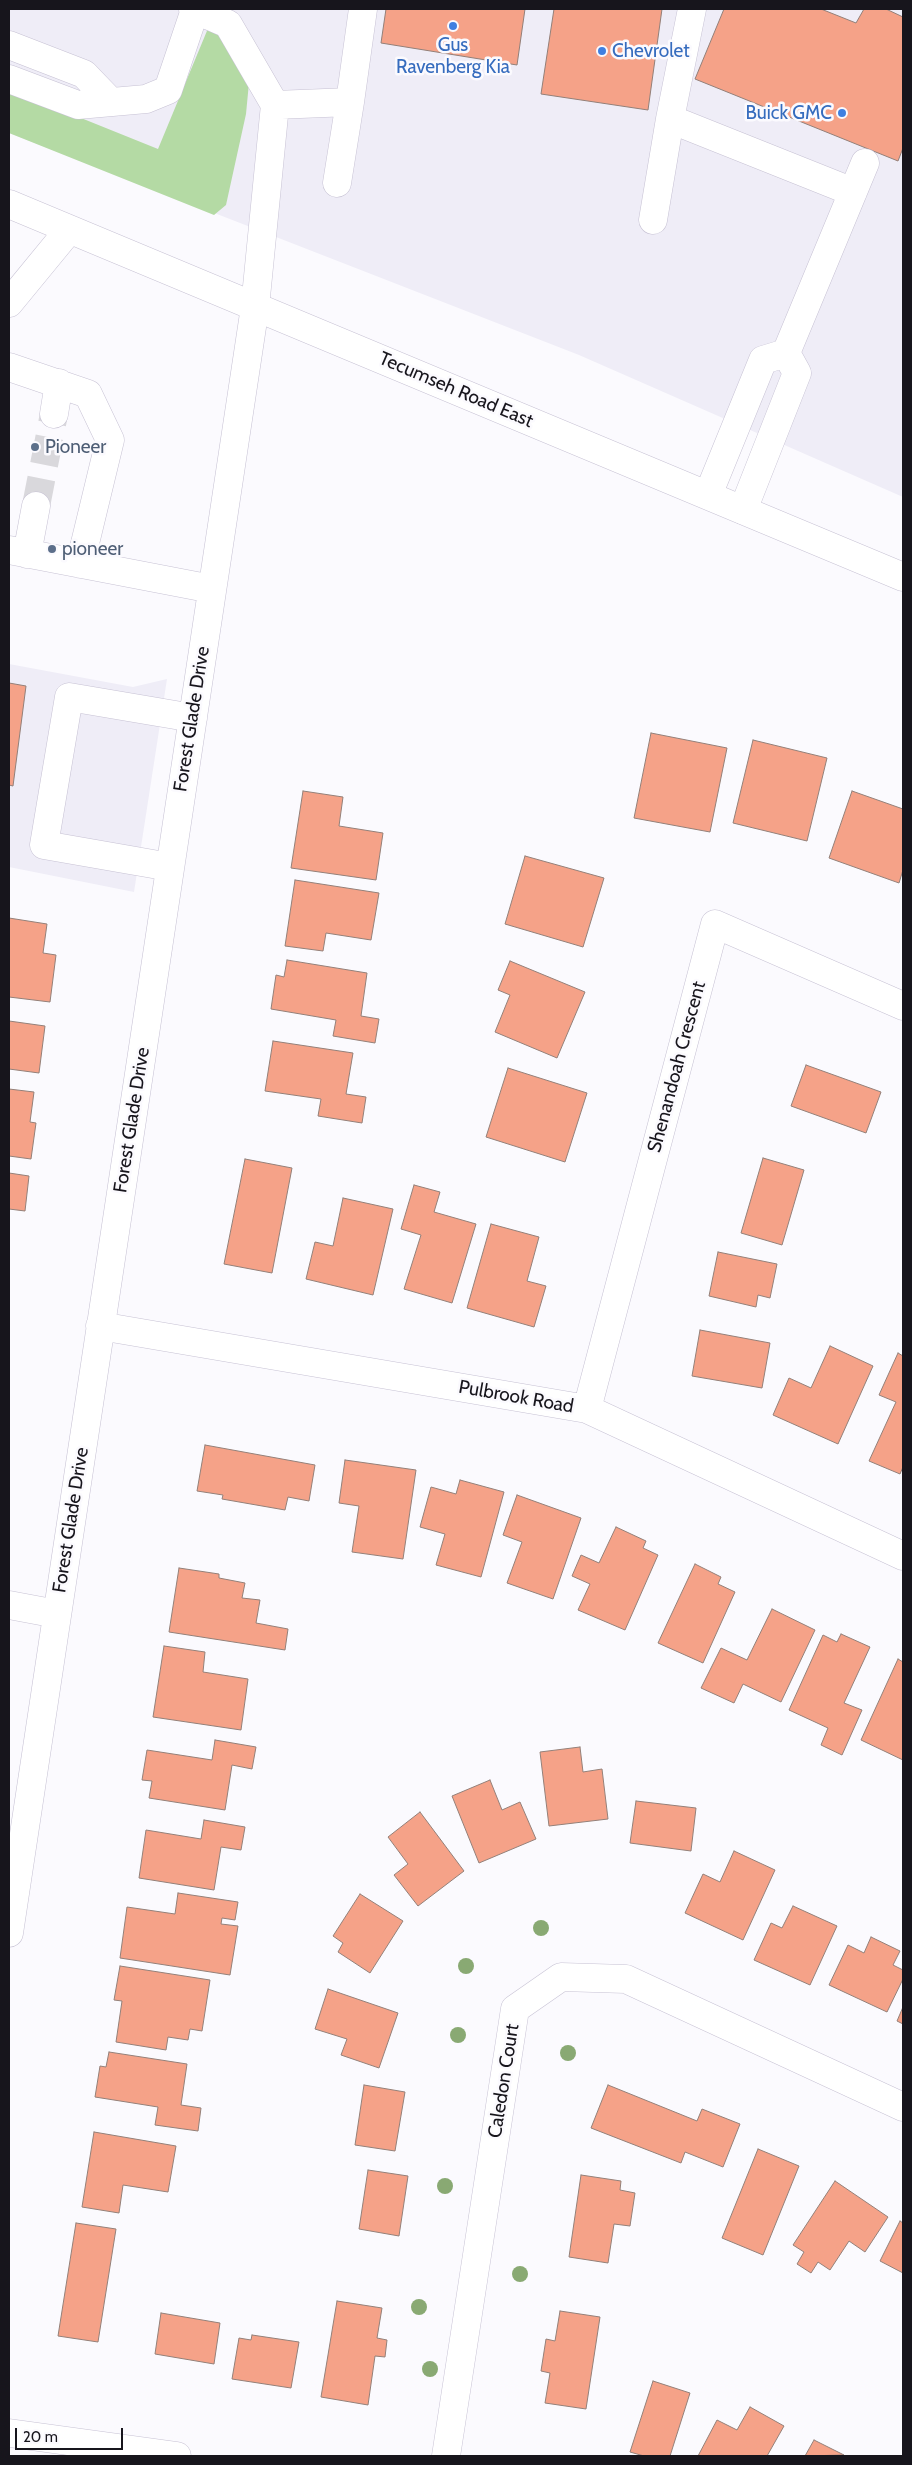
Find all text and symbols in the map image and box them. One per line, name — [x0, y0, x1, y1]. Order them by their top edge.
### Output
marker: Gus Ravenberg Kia — [447, 20, 459, 32]
place label: Gus Ravenberg Kia — [396, 34, 510, 78]
place label: Chevrolet — [612, 40, 690, 62]
marker: Chevrolet — [596, 45, 608, 57]
place label: Buick GMC — [746, 102, 832, 124]
marker: Buick GMC — [836, 107, 848, 119]
street label: Tecumseh Road East — [376, 347, 536, 433]
place label: Pioneer — [45, 436, 106, 458]
marker: Pioneer — [29, 441, 41, 453]
place label: pioneer — [62, 538, 123, 560]
marker: pioneer — [46, 543, 58, 555]
street label: Forest Glade Drive — [169, 645, 215, 793]
street label: Shenandoah Crescent — [643, 979, 711, 1155]
street label: Forest Glade Drive — [109, 1046, 155, 1194]
street label: Pulbrook Road — [457, 1376, 575, 1418]
street label: Forest Glade Drive — [48, 1446, 94, 1594]
street label: Caledon Court — [484, 2022, 524, 2140]
scale bar — [18, 2418, 125, 2450]
text: 20 m — [23, 2428, 58, 2446]

